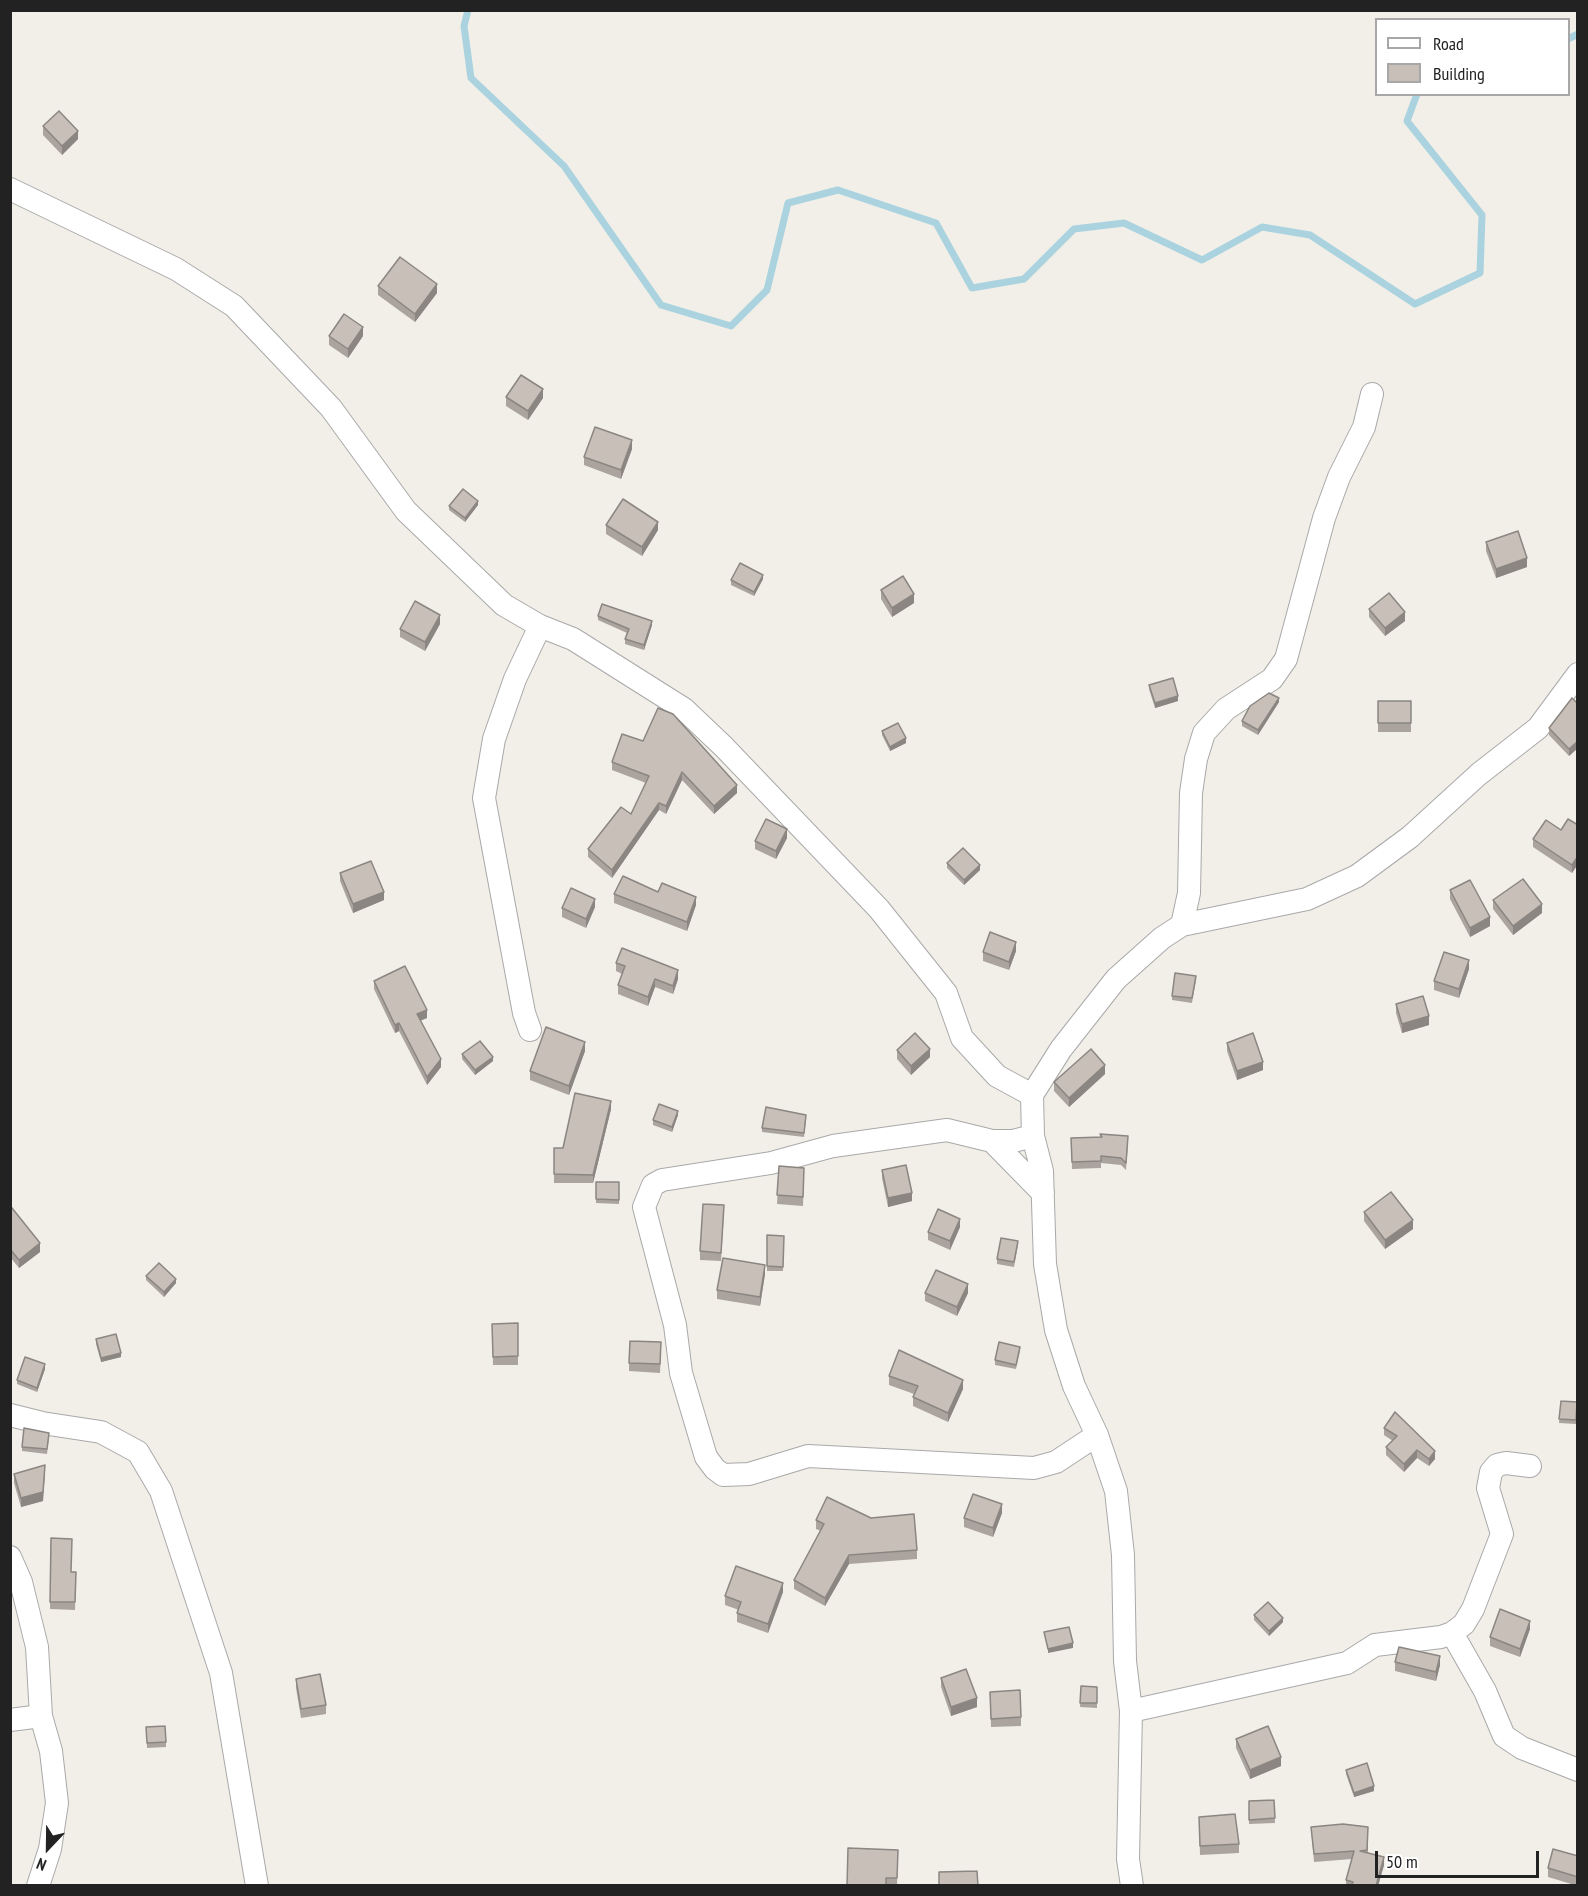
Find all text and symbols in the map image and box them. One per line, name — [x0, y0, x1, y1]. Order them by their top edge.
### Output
legend — [1375, 18, 1570, 96]
text: Road — [1433, 32, 1464, 55]
text: Building — [1433, 62, 1485, 85]
north arrow — [18, 1818, 78, 1878]
scale bar — [1378, 1839, 1542, 1877]
text: 50 m — [1386, 1850, 1418, 1873]
text: N — [34, 1854, 49, 1876]

